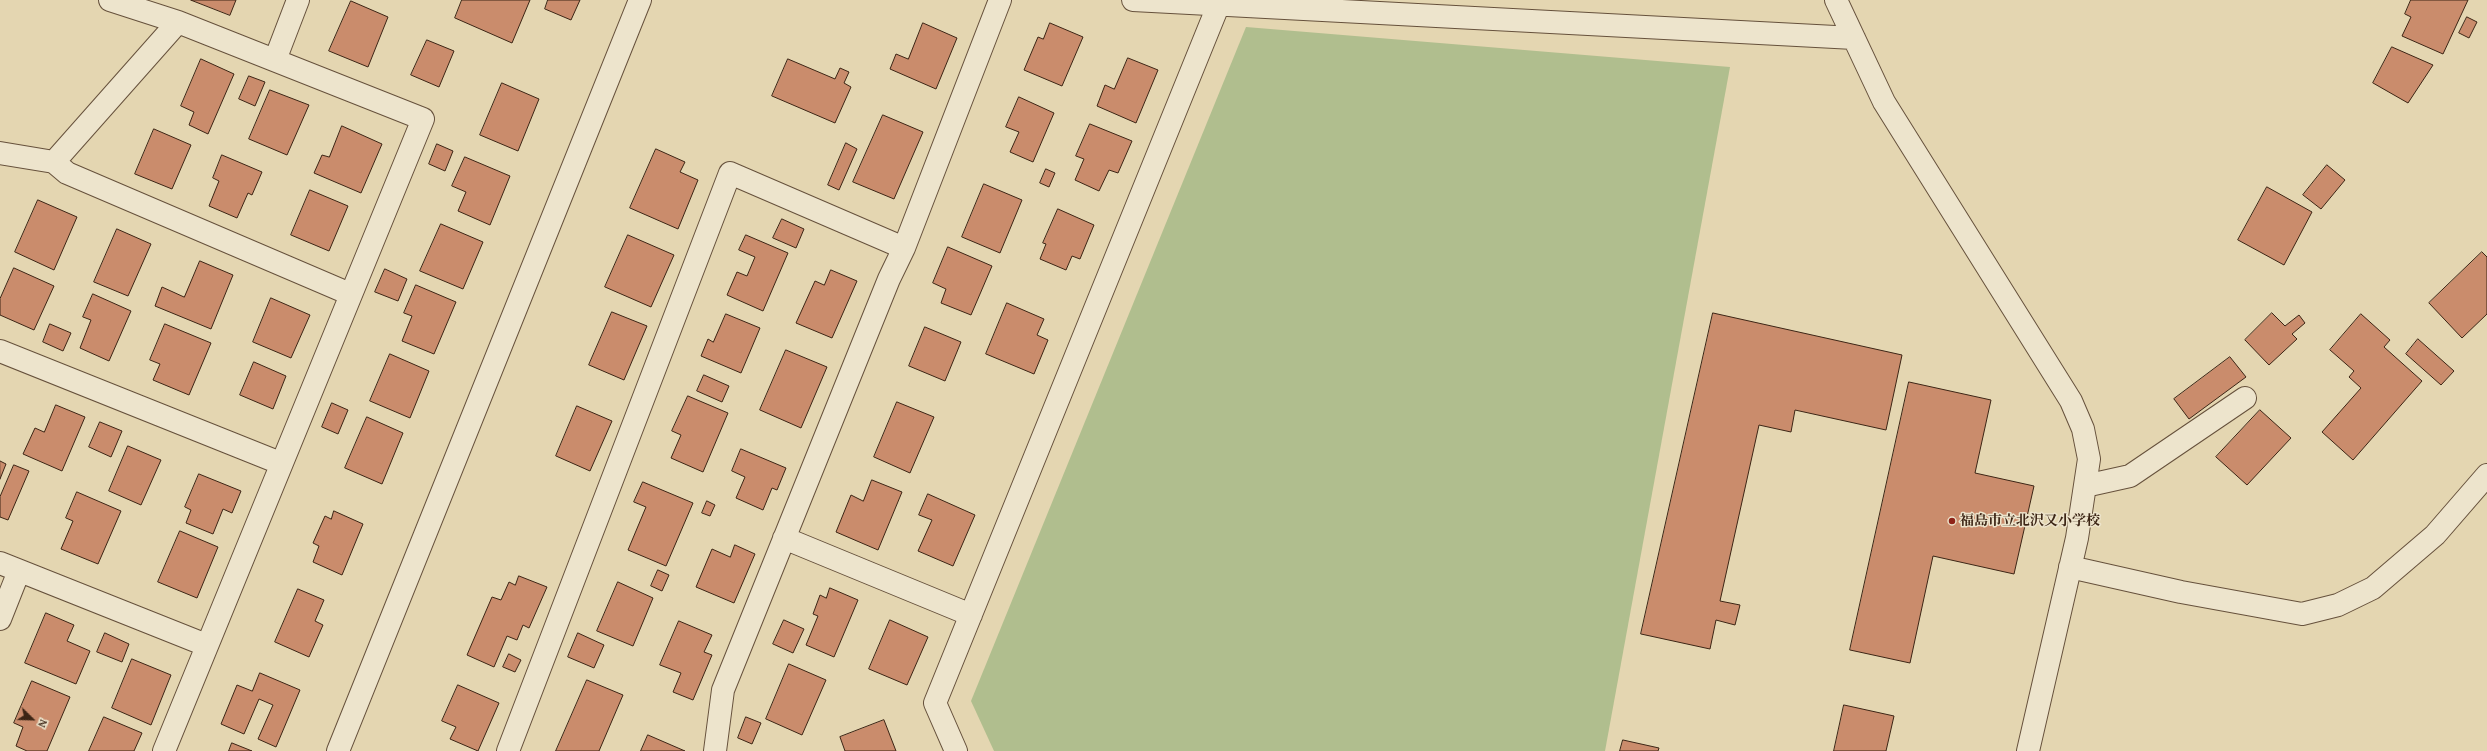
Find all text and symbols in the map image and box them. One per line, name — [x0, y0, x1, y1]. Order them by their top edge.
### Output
place label: 福島市立北沢又小学校 — [1960, 513, 2100, 529]
marker: 福島市立北沢又小学校 — [1947, 516, 1957, 526]
north arrow — [12, 699, 52, 739]
text: N — [34, 717, 52, 730]

